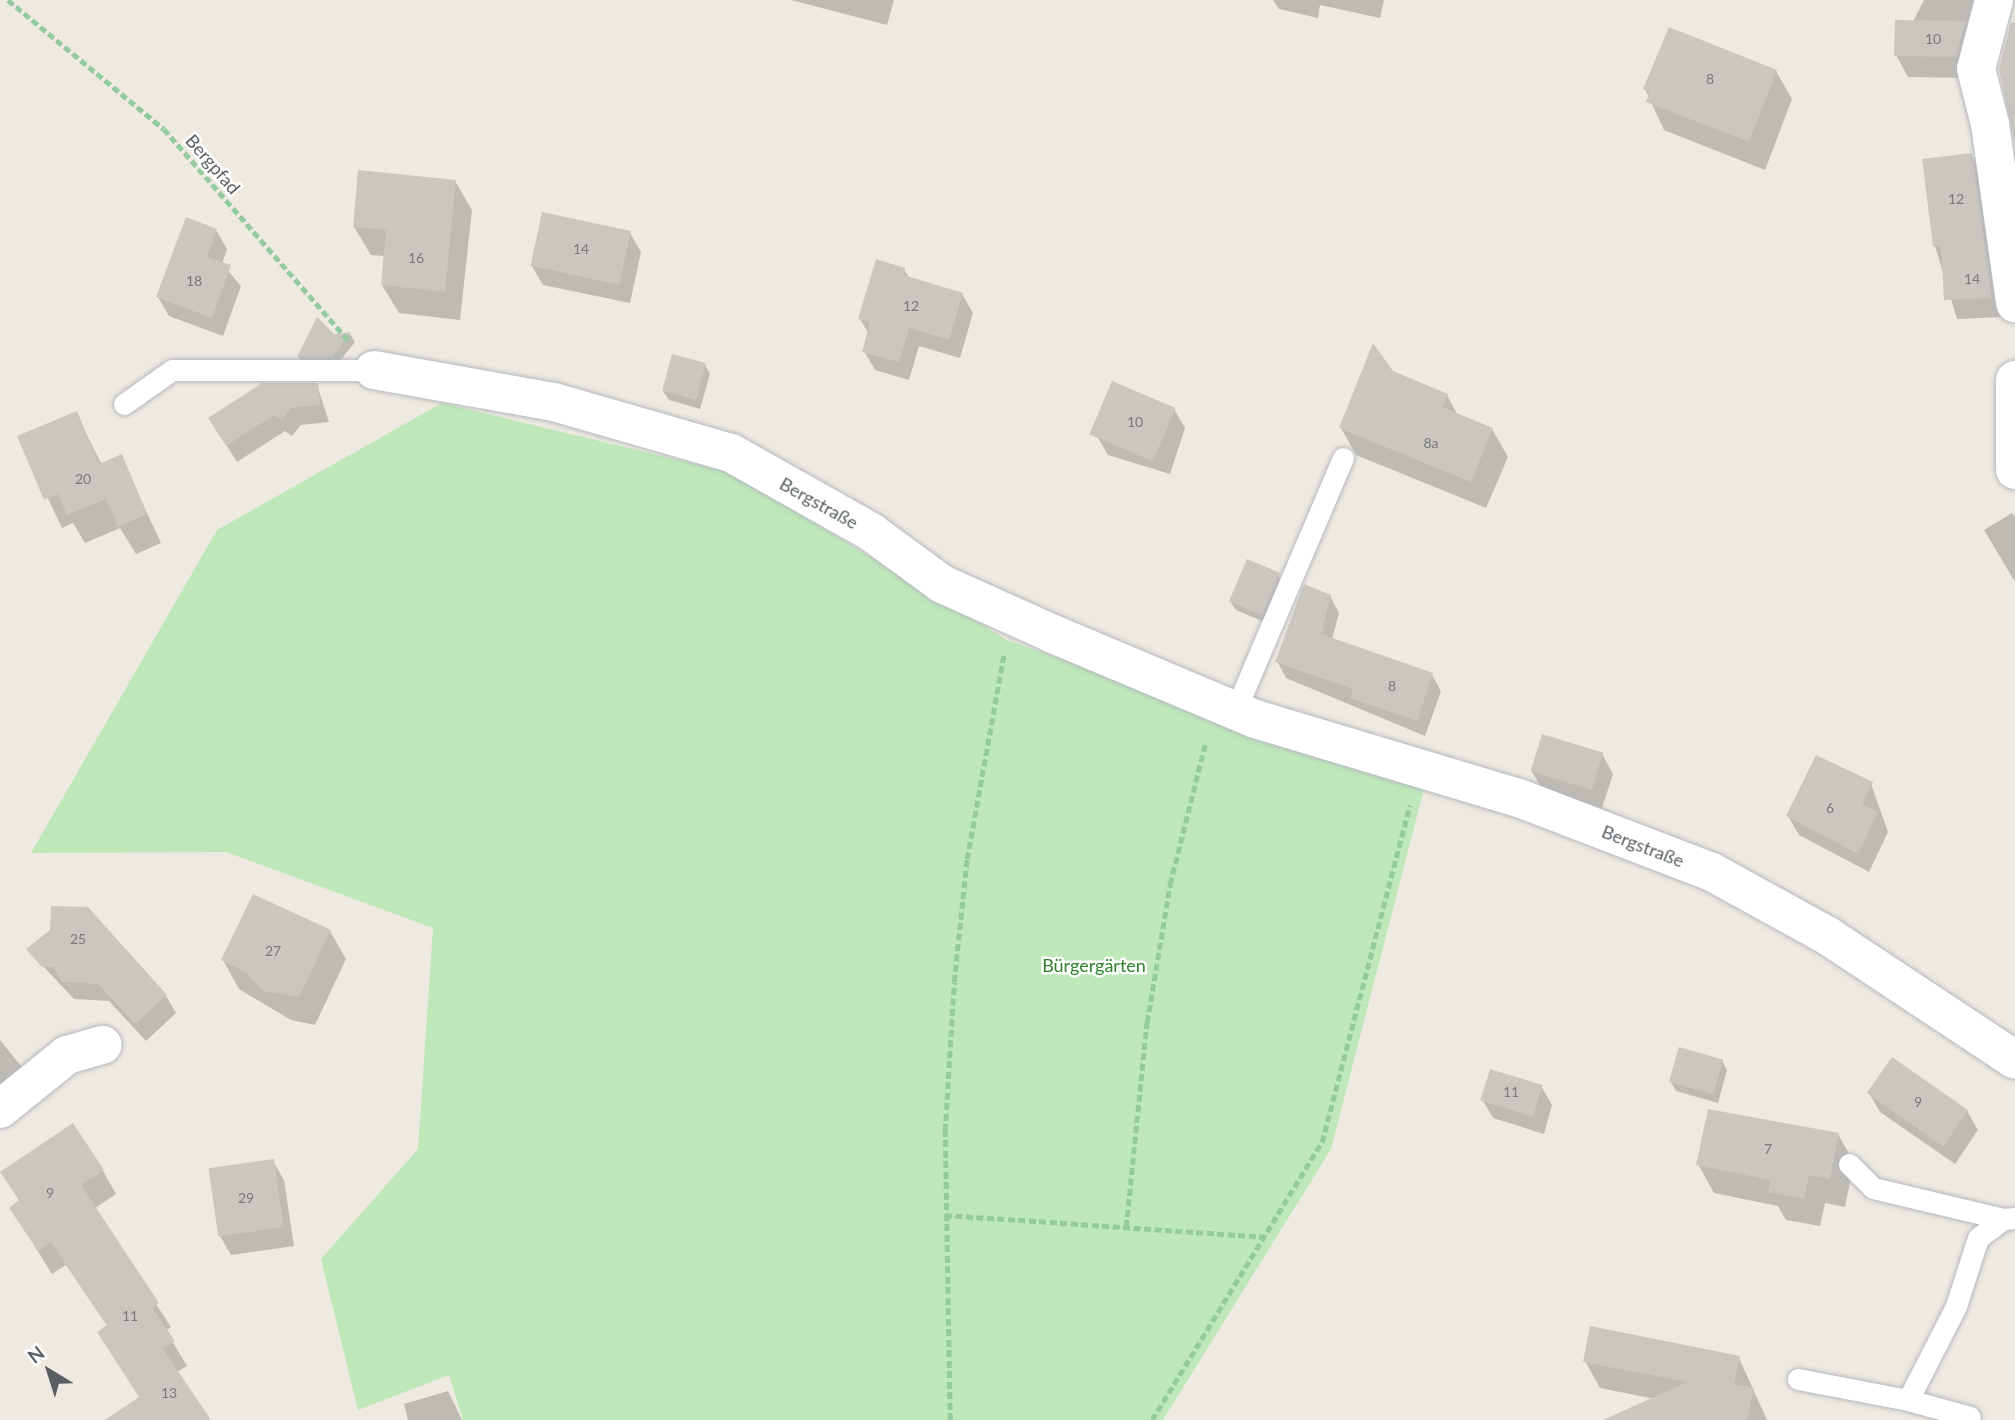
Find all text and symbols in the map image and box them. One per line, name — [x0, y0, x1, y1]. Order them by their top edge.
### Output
house number: 10 — [1925, 31, 1941, 47]
house number: 8 — [1706, 71, 1714, 87]
street label: Bergpfad — [181, 130, 245, 198]
house number: 12 — [1948, 191, 1964, 207]
house number: 14 — [573, 241, 589, 257]
house number: 16 — [408, 250, 424, 266]
house number: 14 — [1964, 271, 1980, 287]
house number: 18 — [186, 273, 202, 289]
house number: 12 — [903, 298, 919, 314]
house number: 10 — [1127, 414, 1143, 430]
house number: 8a — [1423, 435, 1439, 451]
house number: 20 — [75, 471, 91, 487]
street label: Bergstraße — [776, 473, 862, 533]
house number: 8 — [1388, 678, 1396, 694]
house number: 6 — [1826, 800, 1834, 816]
street label: Bergstraße — [1599, 820, 1687, 872]
house number: 25 — [70, 931, 86, 947]
house number: 27 — [265, 943, 281, 959]
park label: Bürgergärten — [1042, 954, 1146, 976]
house number: 11 — [1503, 1084, 1519, 1100]
house number: 9 — [1914, 1094, 1922, 1110]
house number: 7 — [1764, 1141, 1772, 1157]
house number: 9 — [46, 1185, 54, 1201]
house number: 29 — [238, 1190, 254, 1206]
house number: 11 — [122, 1308, 138, 1324]
north arrow — [14, 1336, 84, 1406]
text: N — [23, 1340, 49, 1368]
house number: 13 — [161, 1385, 177, 1401]

